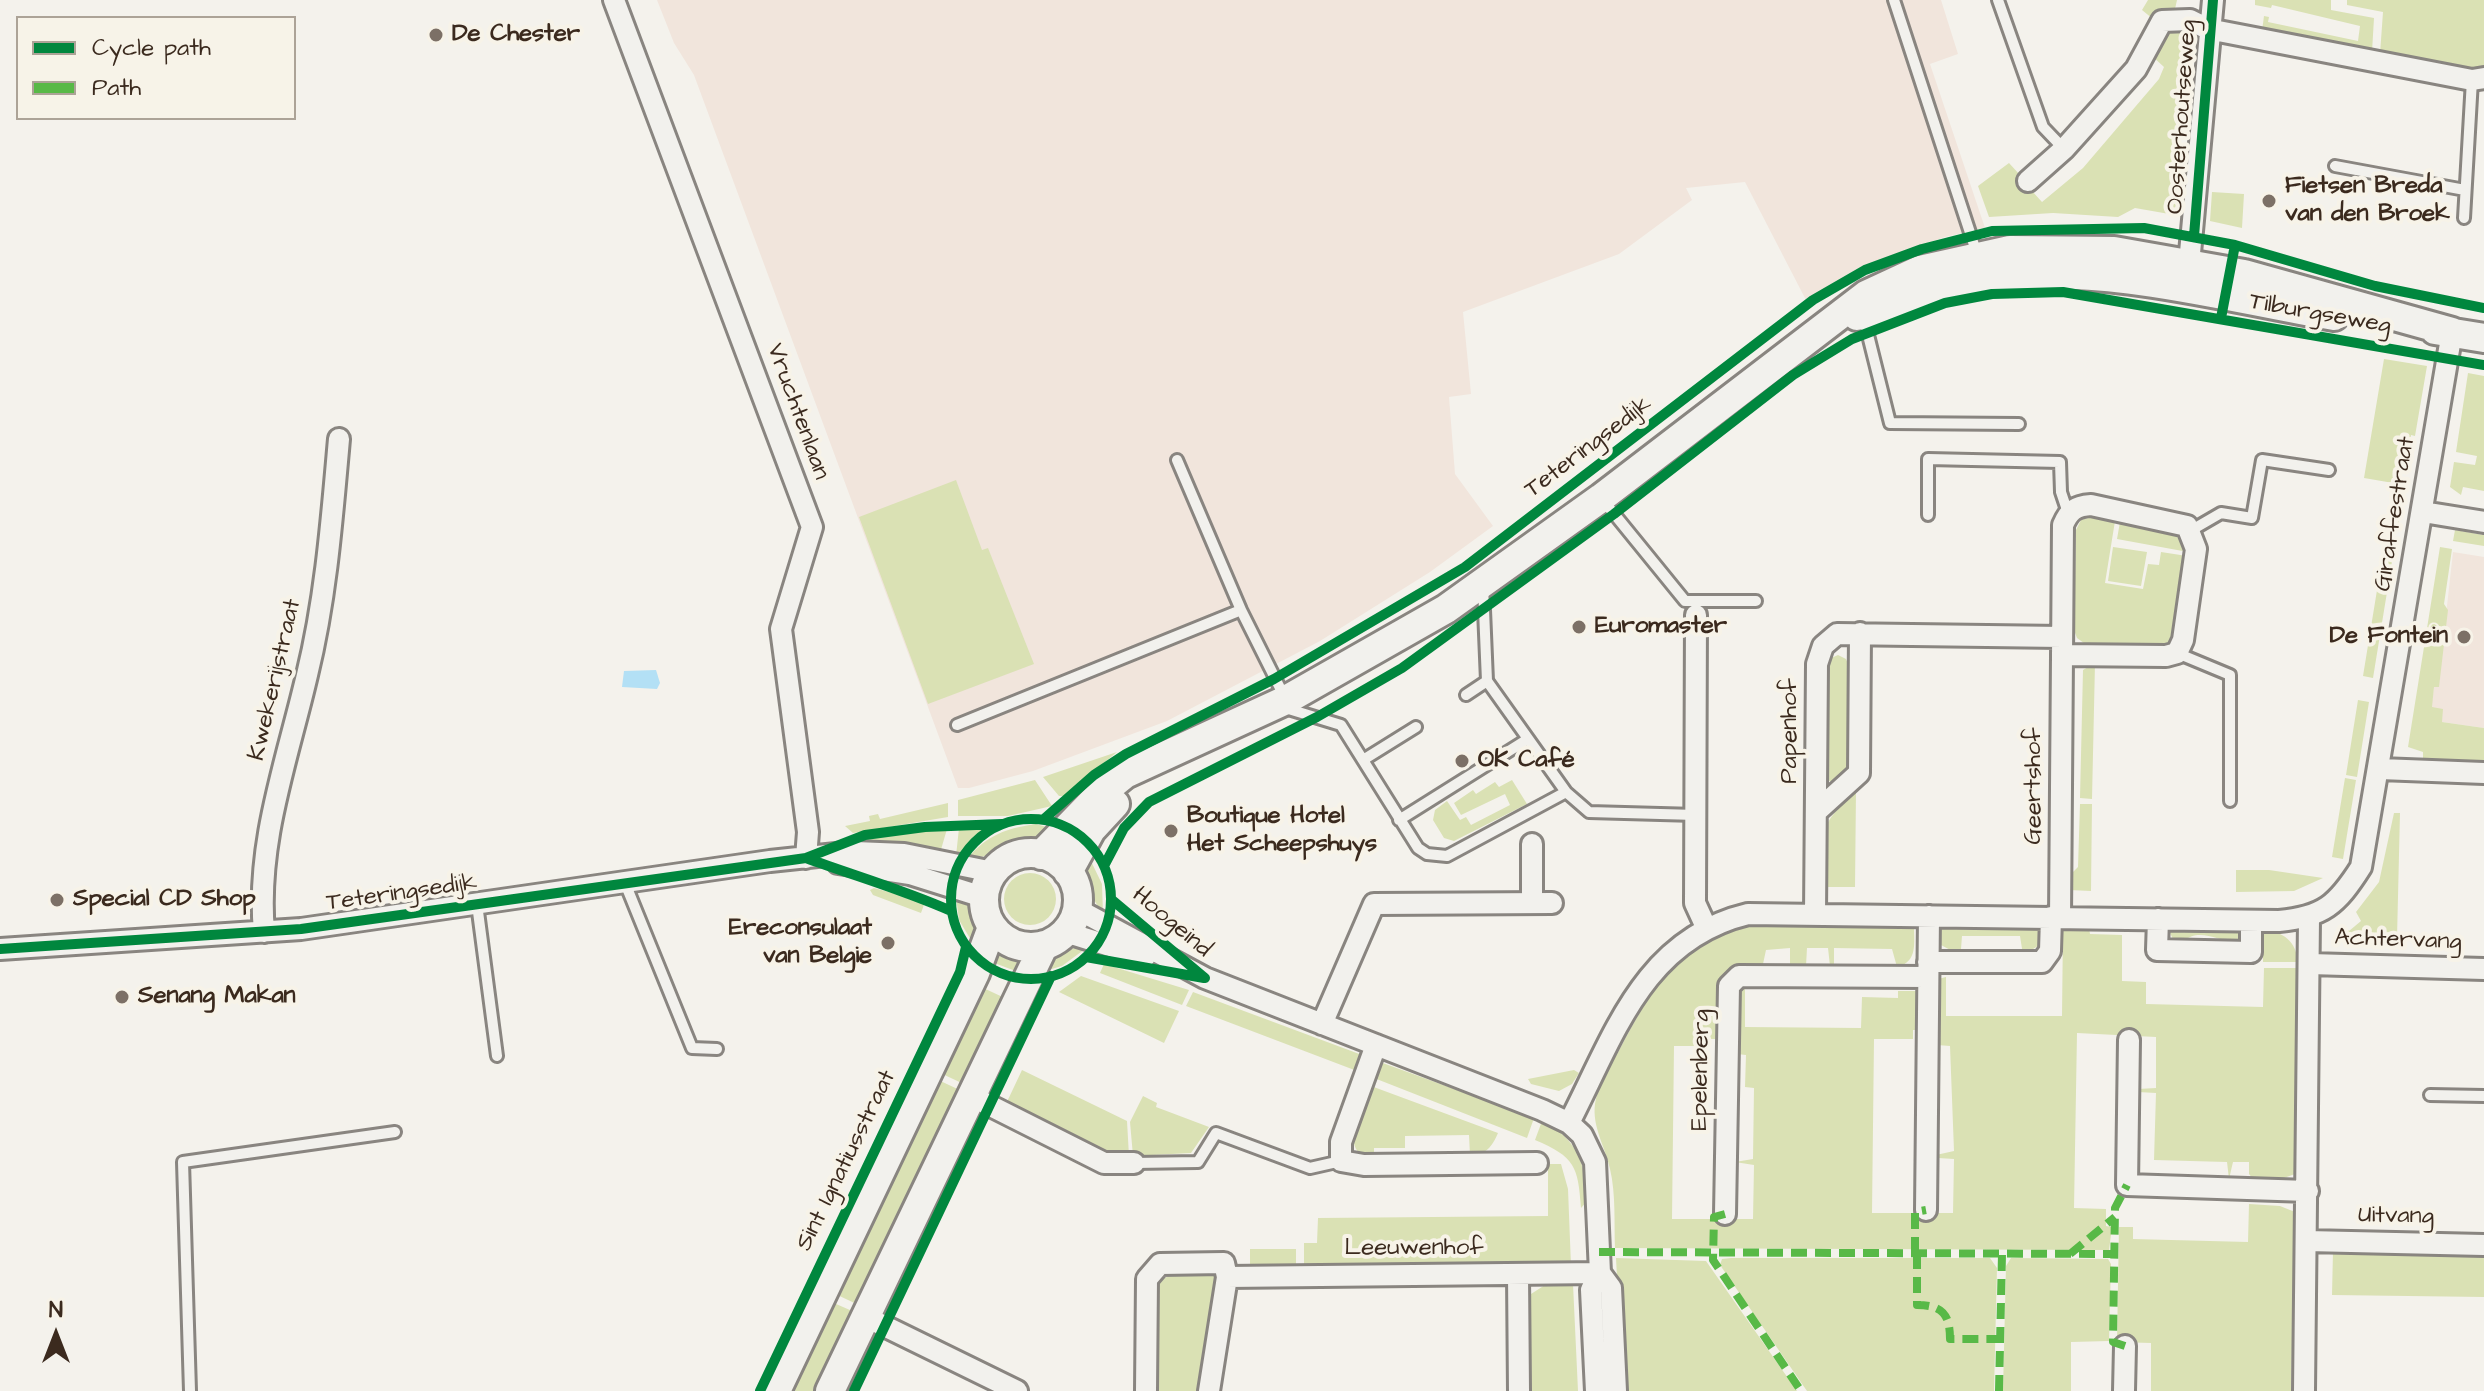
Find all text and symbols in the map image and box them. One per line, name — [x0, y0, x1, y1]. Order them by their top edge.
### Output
legend — [16, 16, 296, 120]
street label: Oosterhoutseweg — [2162, 19, 2204, 215]
place label: De Chester — [452, 21, 580, 49]
marker: De Chester — [427, 26, 445, 44]
text: Cycle path — [92, 31, 211, 65]
text: Path — [92, 71, 141, 105]
place label: Fietsen Breda van den Broek — [2285, 173, 2450, 229]
marker: Fietsen Breda van den Broek — [2260, 192, 2278, 210]
street label: Tilburgseweg — [2247, 288, 2393, 342]
street label: Vruchtenlaan — [759, 340, 835, 484]
street label: Teteringsedijk — [1520, 391, 1658, 505]
street label: Giraffestraat — [2370, 435, 2422, 593]
street label: Kwekerijstraat — [243, 596, 309, 764]
place label: Euromaster — [1595, 613, 1727, 641]
marker: Euromaster — [1570, 618, 1588, 636]
place label: De Fontein — [2329, 623, 2448, 651]
marker: De Fontein — [2455, 628, 2473, 646]
street label: Papenhof — [1777, 678, 1805, 784]
street label: Geertshof — [2021, 727, 2049, 845]
place label: OK Café — [1478, 747, 1575, 775]
marker: OK Café — [1453, 752, 1471, 770]
place label: Boutique Hotel Het Scheepshuys — [1187, 803, 1377, 859]
marker: Boutique Hotel Het Scheepshuys — [1162, 822, 1180, 840]
street label: Teteringsedijk — [325, 869, 479, 919]
street label: Hoogeind — [1125, 881, 1217, 965]
place label: Special CD Shop — [73, 886, 256, 914]
marker: Special CD Shop — [48, 891, 66, 909]
place label: Ereconsulaat van Belgie — [729, 915, 872, 971]
street label: Achtervang — [2334, 924, 2462, 958]
marker: Ereconsulaat van Belgie — [879, 934, 897, 952]
place label: Senang Makan — [138, 983, 296, 1011]
marker: Senang Makan — [113, 988, 131, 1006]
street label: Epelenberg — [1687, 1009, 1717, 1131]
street label: Sint Ignatiusstraat — [791, 1066, 903, 1256]
street label: Uitvang — [2358, 1202, 2434, 1232]
street label: Leeuwenhof — [1345, 1235, 1483, 1263]
north arrow — [16, 1295, 96, 1375]
text: N — [49, 1295, 63, 1326]

